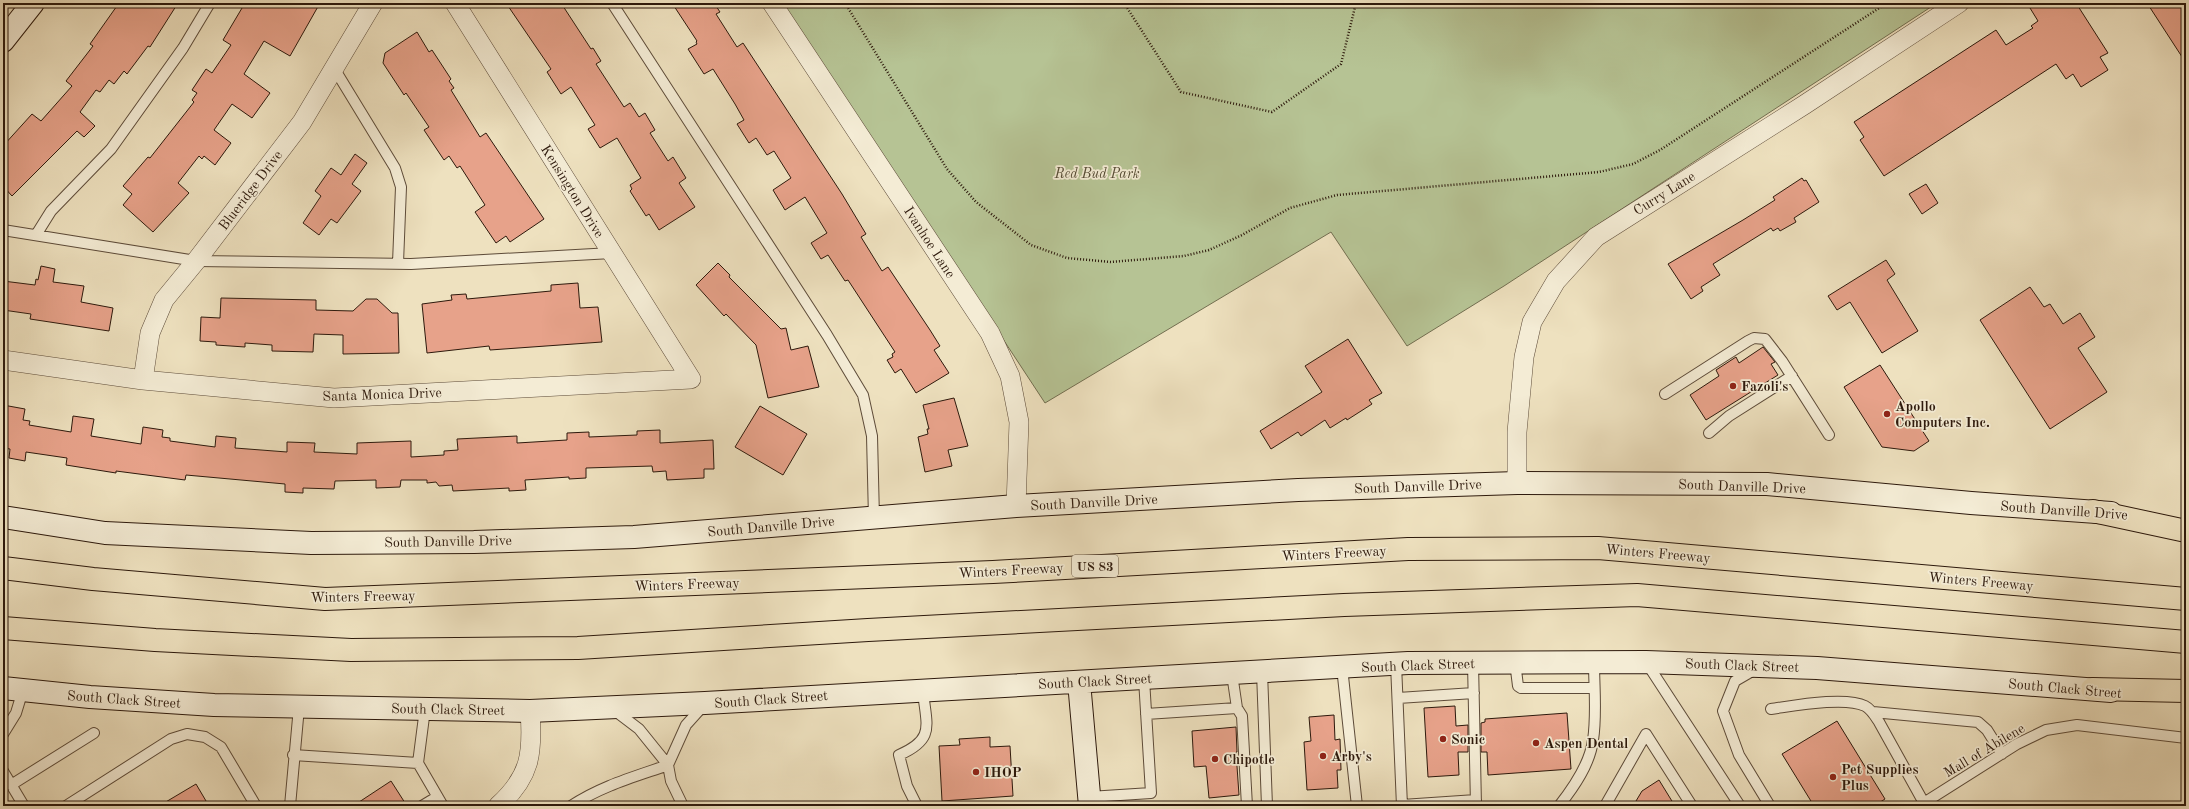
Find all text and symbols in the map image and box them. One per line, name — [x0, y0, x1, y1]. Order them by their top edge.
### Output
street label: Kensington Drive — [538, 143, 606, 240]
street label: Blueridge Drive — [216, 148, 285, 233]
park label: Red Bud Park — [1053, 167, 1140, 181]
street label: Curry Lane — [1631, 169, 1698, 218]
street label: Ivanhoe Lane — [901, 204, 957, 281]
place label: Fazoli's — [1741, 380, 1788, 394]
marker: Fazoli's — [1728, 381, 1738, 391]
street label: Santa Monica Drive — [322, 386, 442, 404]
place label: Apollo Computers Inc. — [1895, 400, 1990, 430]
marker: Apollo Computers Inc. — [1882, 409, 1892, 419]
street label: South Danville Drive — [1354, 478, 1482, 496]
street label: South Danville Drive — [1678, 478, 1806, 496]
street label: South Danville Drive — [1030, 493, 1158, 513]
street label: South Danville Drive — [2000, 500, 2128, 522]
street label: South Danville Drive — [707, 514, 835, 540]
street label: South Danville Drive — [384, 534, 512, 550]
street label: Winters Freeway — [1605, 542, 1712, 566]
street label: Winters Freeway — [1281, 544, 1388, 564]
road number: US 83 — [1072, 555, 1118, 577]
street label: Winters Freeway — [958, 561, 1065, 581]
street label: Winters Freeway — [1928, 570, 2035, 594]
street label: Winters Freeway — [634, 576, 741, 594]
street label: Winters Freeway — [310, 589, 416, 605]
street label: South Clack Street — [1361, 657, 1475, 675]
street label: South Clack Street — [1685, 657, 1799, 675]
street label: South Clack Street — [1038, 672, 1152, 692]
street label: South Clack Street — [2008, 677, 2122, 701]
street label: South Clack Street — [67, 689, 181, 711]
street label: South Clack Street — [714, 689, 829, 711]
street label: South Clack Street — [391, 702, 505, 718]
street label: Mall of Abilene — [1942, 721, 2027, 780]
place label: Sonic — [1451, 733, 1485, 747]
marker: Sonic — [1438, 734, 1448, 744]
place label: Aspen Dental — [1544, 737, 1628, 751]
marker: Aspen Dental — [1531, 738, 1541, 748]
place label: Arby's — [1331, 750, 1372, 764]
marker: Arby's — [1318, 751, 1328, 761]
place label: Chipotle — [1223, 753, 1275, 767]
marker: Chipotle — [1210, 754, 1220, 764]
place label: Pet Supplies Plus — [1841, 763, 1918, 793]
place label: IHOP — [984, 766, 1022, 780]
marker: IHOP — [971, 767, 981, 777]
marker: Pet Supplies Plus — [1828, 772, 1838, 782]

